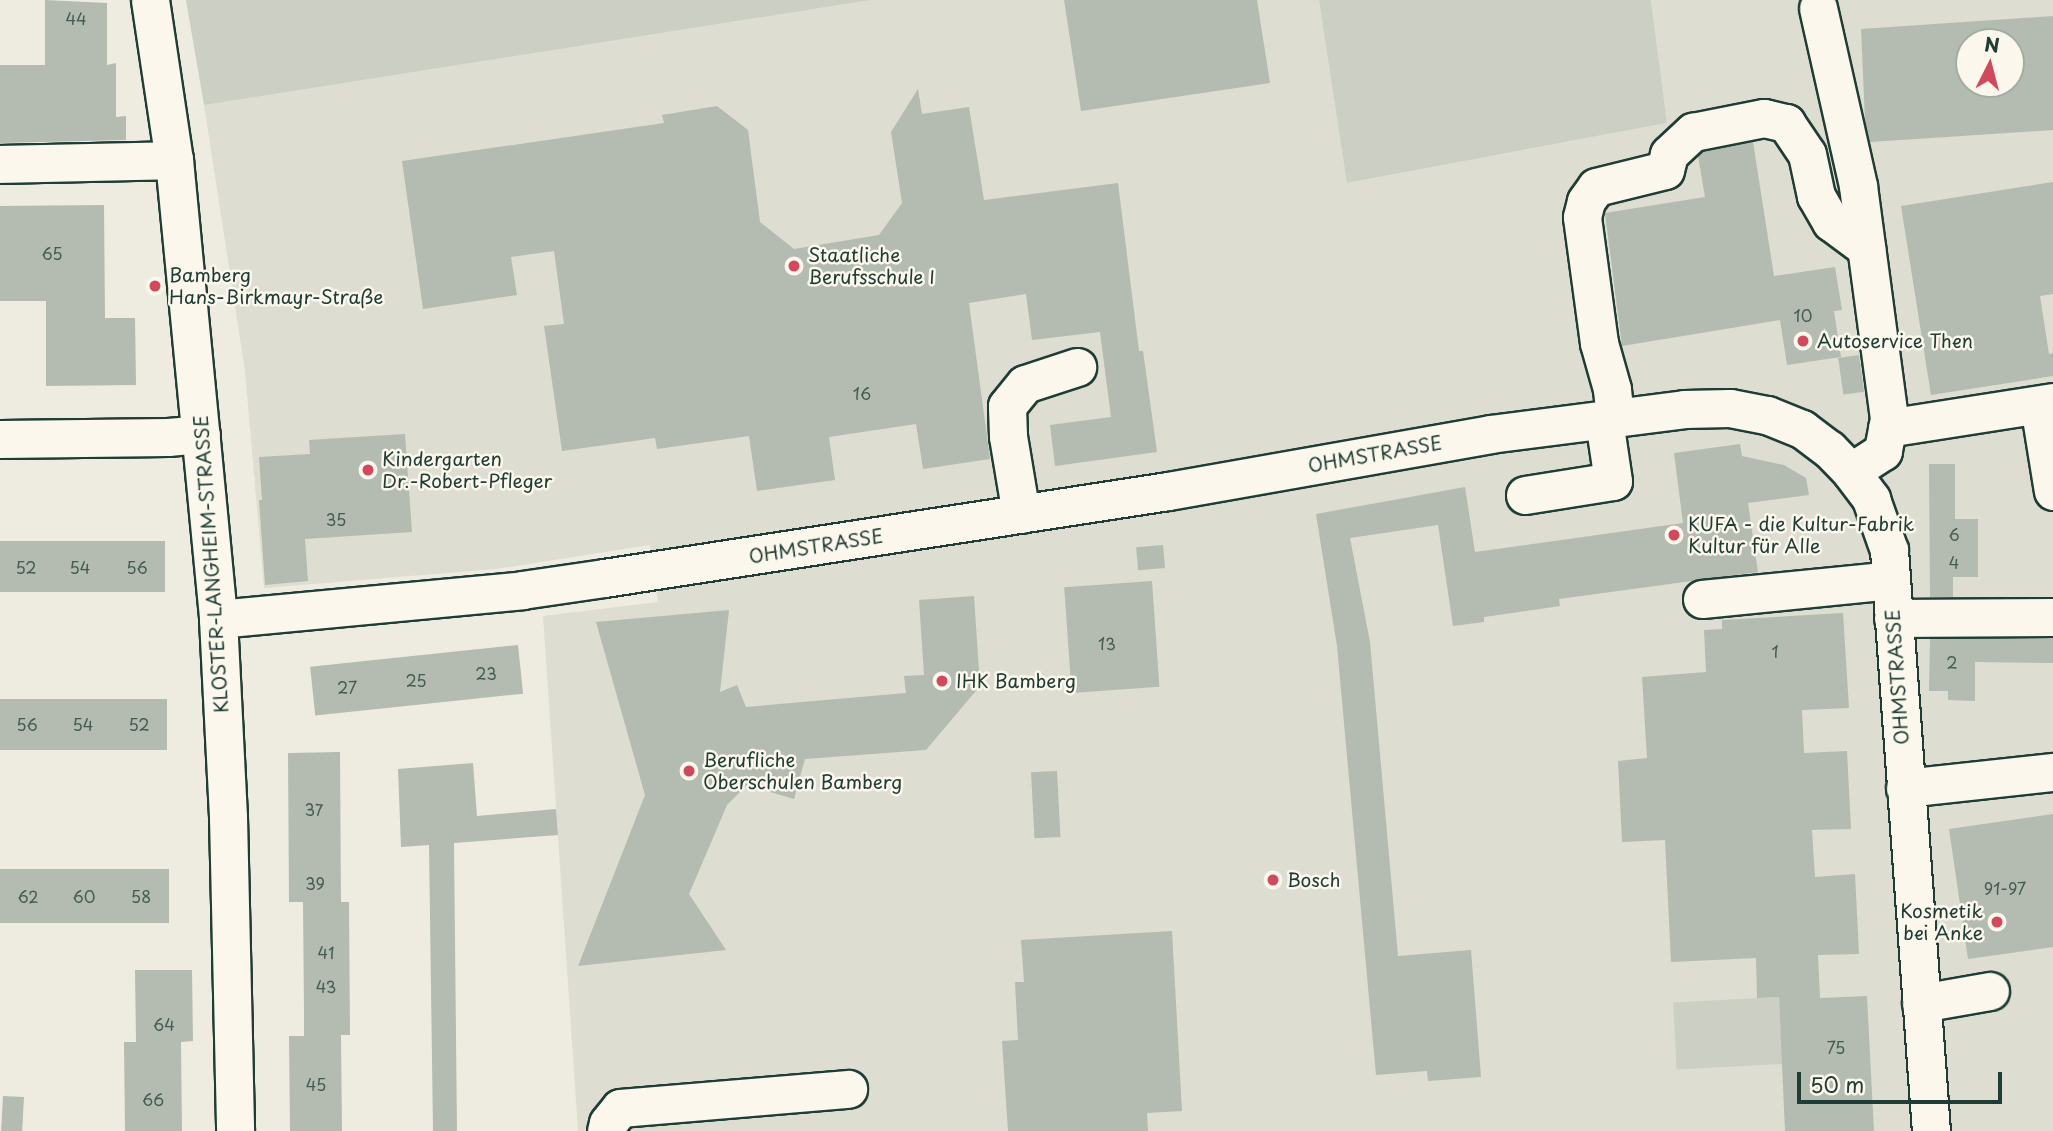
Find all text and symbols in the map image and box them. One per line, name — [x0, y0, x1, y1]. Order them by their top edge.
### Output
house number: 44 — [65, 8, 87, 28]
north arrow — [1955, 28, 2025, 98]
text: N — [1983, 29, 2001, 59]
house number: 65 — [41, 243, 63, 263]
place label: Staatliche Berufsschule I — [808, 244, 936, 288]
marker: Staatliche Berufsschule I — [786, 258, 802, 274]
place label: Bamberg Hans-Birkmayr-Straße — [169, 264, 383, 308]
marker: Bamberg Hans-Birkmayr-Straße — [147, 278, 163, 294]
house number: 10 — [1794, 305, 1812, 325]
place label: Autoservice Then — [1817, 330, 1974, 352]
marker: Autoservice Then — [1795, 333, 1811, 349]
house number: 16 — [853, 383, 871, 403]
street label: KLOSTER-LANGHEIM-STRASSE — [189, 414, 233, 714]
street label: OHMSTRASSE — [1306, 431, 1444, 477]
place label: Kindergarten Dr.-Robert-Pfleger — [382, 448, 552, 492]
marker: Kindergarten Dr.-Robert-Pfleger — [360, 462, 376, 478]
house number: 35 — [326, 509, 346, 529]
place label: KUFA - die Kultur-Fabrik Kultur für Alle — [1688, 513, 1916, 557]
street label: OHMSTRASSE — [747, 524, 885, 568]
house number: 6 — [1948, 524, 1960, 544]
marker: KUFA - die Kultur-Fabrik Kultur für Alle — [1666, 527, 1682, 543]
house number: 4 — [1949, 552, 1959, 572]
house number: 52 — [15, 557, 37, 577]
house number: 54 — [70, 557, 90, 577]
house number: 56 — [126, 557, 148, 577]
street label: OHMSTRASSE — [1881, 608, 1913, 746]
house number: 13 — [1098, 633, 1116, 653]
house number: 1 — [1771, 641, 1779, 661]
house number: 2 — [1946, 652, 1958, 672]
house number: 23 — [475, 663, 497, 683]
house number: 25 — [405, 670, 427, 690]
place label: IHK Bamberg — [956, 670, 1078, 692]
marker: IHK Bamberg — [934, 673, 950, 689]
house number: 27 — [337, 677, 357, 697]
house number: 56 — [16, 714, 38, 734]
house number: 54 — [73, 714, 93, 734]
house number: 52 — [128, 714, 150, 734]
place label: Berufliche Oberschulen Bamberg — [703, 749, 905, 793]
marker: Berufliche Oberschulen Bamberg — [681, 763, 697, 779]
house number: 37 — [305, 799, 323, 819]
place label: Bosch — [1287, 869, 1341, 891]
marker: Bosch — [1265, 872, 1281, 888]
house number: 39 — [305, 873, 325, 893]
house number: 91-97 — [1984, 878, 2026, 898]
house number: 62 — [17, 886, 39, 906]
house number: 60 — [73, 886, 95, 906]
house number: 58 — [131, 886, 151, 906]
place label: Kosmetik bei Anke — [1900, 900, 1983, 944]
marker: Kosmetik bei Anke — [1989, 914, 2005, 930]
house number: 41 — [318, 942, 334, 962]
house number: 43 — [316, 976, 336, 996]
house number: 64 — [153, 1014, 175, 1034]
house number: 75 — [1827, 1037, 1845, 1057]
scale bar — [1801, 1058, 2006, 1102]
text: 50 m — [1810, 1068, 1864, 1100]
house number: 45 — [306, 1074, 326, 1094]
house number: 66 — [142, 1089, 164, 1109]

